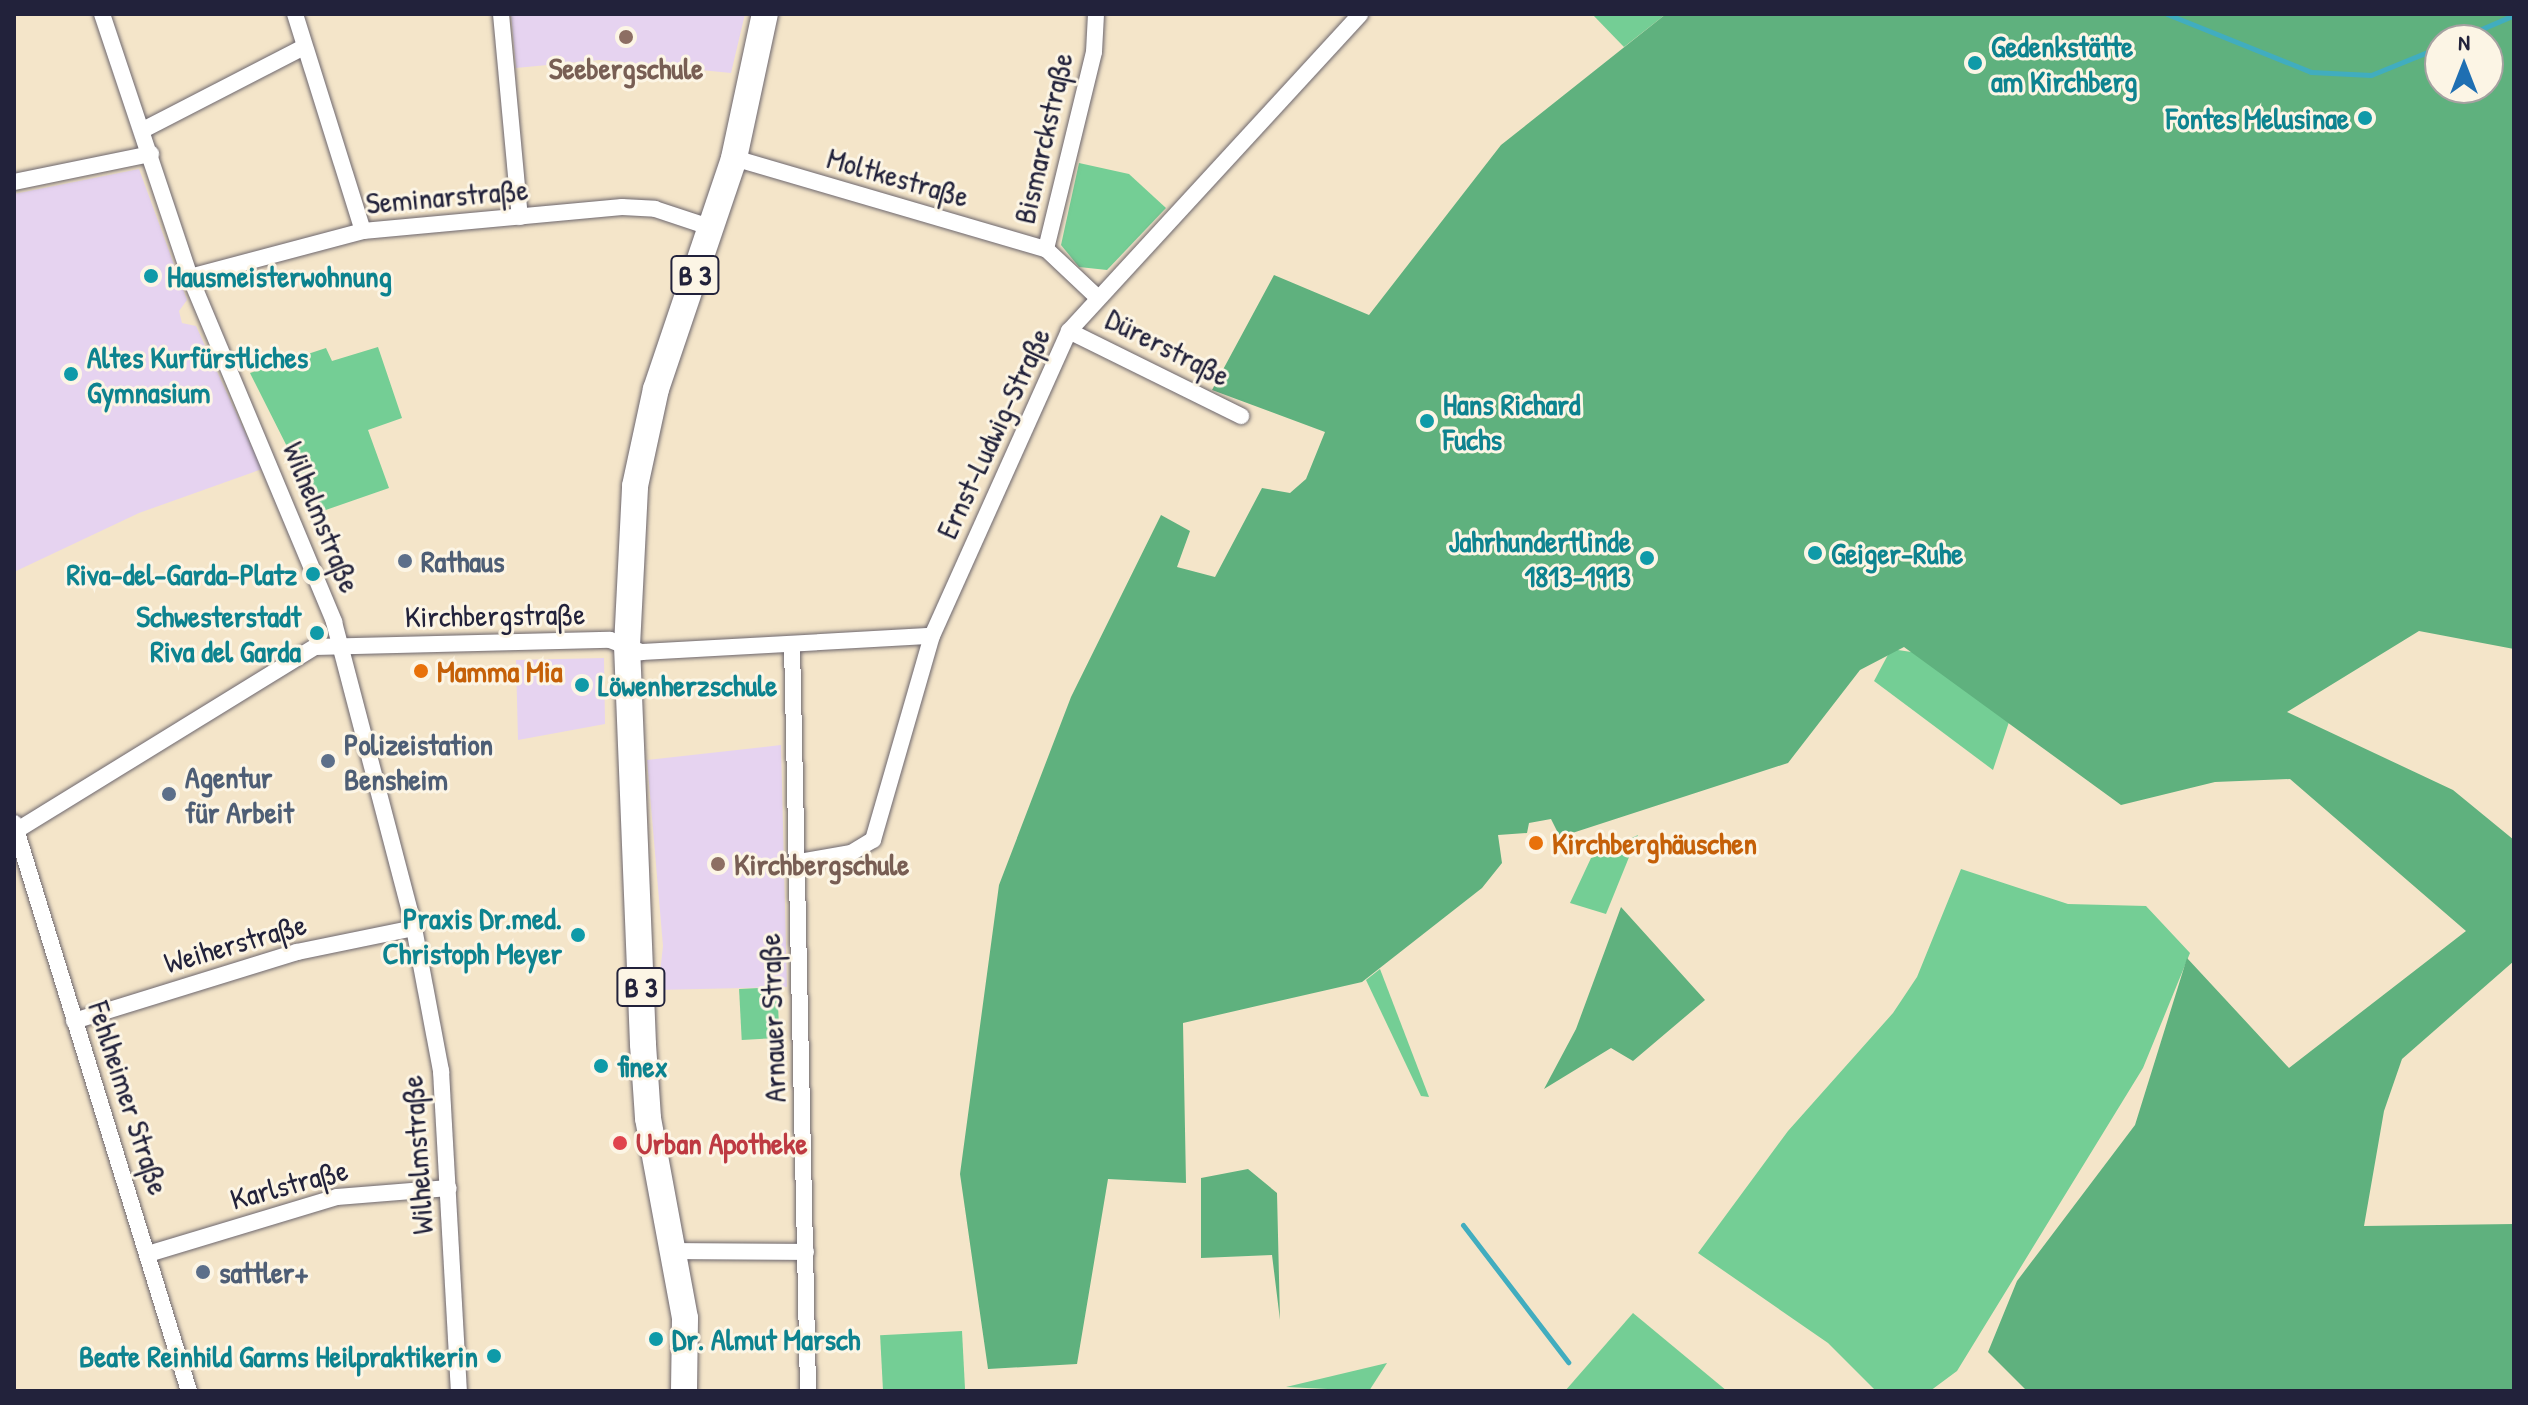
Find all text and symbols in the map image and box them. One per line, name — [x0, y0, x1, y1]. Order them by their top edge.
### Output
north arrow — [2424, 24, 2504, 104]
text: N — [2458, 27, 2470, 57]
marker: Seebergschule — [617, 28, 635, 46]
place label: Gedenkstätte am Kirchberg — [1991, 28, 2137, 98]
street label: Bismarckstraße — [1006, 49, 1080, 227]
place label: Seebergschule — [549, 50, 703, 86]
marker: Gedenkstätte am Kirchberg — [1966, 54, 1984, 72]
place label: Fontes Melusinae — [2166, 100, 2349, 136]
marker: Fontes Melusinae — [2356, 109, 2374, 127]
street label: Moltkestraße — [823, 140, 973, 214]
street label: Seminarstraße — [364, 171, 530, 221]
road number: B 3 — [669, 251, 721, 299]
place label: Hausmeisterwohnung — [167, 258, 392, 294]
marker: Hausmeisterwohnung — [142, 267, 160, 285]
street label: Dürerstraße — [1100, 300, 1236, 394]
street label: Ernst-Ludwig-Straße — [928, 322, 1058, 544]
place label: Altes Kurfürstliches Gymnasium — [87, 339, 308, 410]
marker: Altes Kurfürstliches Gymnasium — [62, 365, 80, 383]
place label: Hans Richard Fuchs — [1443, 386, 1580, 456]
marker: Hans Richard Fuchs — [1418, 412, 1436, 430]
street label: Wilhelmstraße — [276, 437, 368, 597]
place label: Jahrhundertlinde 1813-1913 — [1448, 523, 1631, 594]
place label: Geiger-Ruhe — [1831, 535, 1963, 571]
place label: Rathaus — [421, 543, 505, 579]
marker: Geiger-Ruhe — [1806, 544, 1824, 562]
marker: Jahrhundertlinde 1813-1913 — [1638, 549, 1656, 567]
marker: Rathaus — [396, 552, 414, 570]
place label: Riva-del-Garda-Platz — [66, 556, 297, 592]
marker: Riva-del-Garda-Platz — [304, 565, 322, 583]
street label: Kirchbergstraße — [405, 595, 585, 635]
place label: Schwesterstadt Riva del Garda — [136, 598, 301, 668]
marker: Schwesterstadt Riva del Garda — [308, 624, 326, 642]
place label: Mamma Mia — [437, 653, 562, 689]
marker: Mamma Mia — [412, 662, 430, 680]
place label: Löwenherzschule — [598, 667, 777, 703]
marker: Löwenherzschule — [573, 676, 591, 694]
place label: Polizeistation Bensheim — [344, 726, 493, 796]
marker: Polizeistation Bensheim — [319, 752, 337, 770]
place label: Agentur für Arbeit — [185, 759, 294, 830]
marker: Agentur für Arbeit — [160, 785, 178, 803]
place label: Kirchberghäuschen — [1552, 825, 1757, 861]
marker: Kirchberghäuschen — [1527, 834, 1545, 852]
place label: Kirchbergschule — [734, 846, 909, 882]
marker: Kirchbergschule — [709, 855, 727, 873]
place label: Praxis Dr.med. Christoph Meyer — [382, 900, 562, 970]
street label: Weiherstraße — [160, 906, 310, 980]
marker: Praxis Dr.med. Christoph Meyer — [569, 926, 587, 944]
street label: Arnauer Straße — [751, 933, 793, 1103]
road number: B 3 — [615, 963, 667, 1011]
street label: Fehlheimer Straße — [81, 997, 177, 1199]
place label: finex — [617, 1048, 668, 1084]
marker: finex — [592, 1057, 610, 1075]
street label: Wilhelmstraße — [393, 1074, 441, 1236]
place label: Urban Apotheke — [636, 1125, 807, 1161]
marker: Urban Apotheke — [611, 1134, 629, 1152]
street label: Karlstraße — [226, 1151, 352, 1217]
place label: sattler+ — [219, 1254, 309, 1290]
marker: sattler+ — [194, 1263, 212, 1281]
place label: Dr. Almut Marsch — [672, 1321, 860, 1357]
marker: Dr. Almut Marsch — [647, 1330, 665, 1348]
place label: Beate Reinhild Garms Heilpraktikerin — [79, 1338, 478, 1374]
marker: Beate Reinhild Garms Heilpraktikerin — [485, 1347, 503, 1365]

